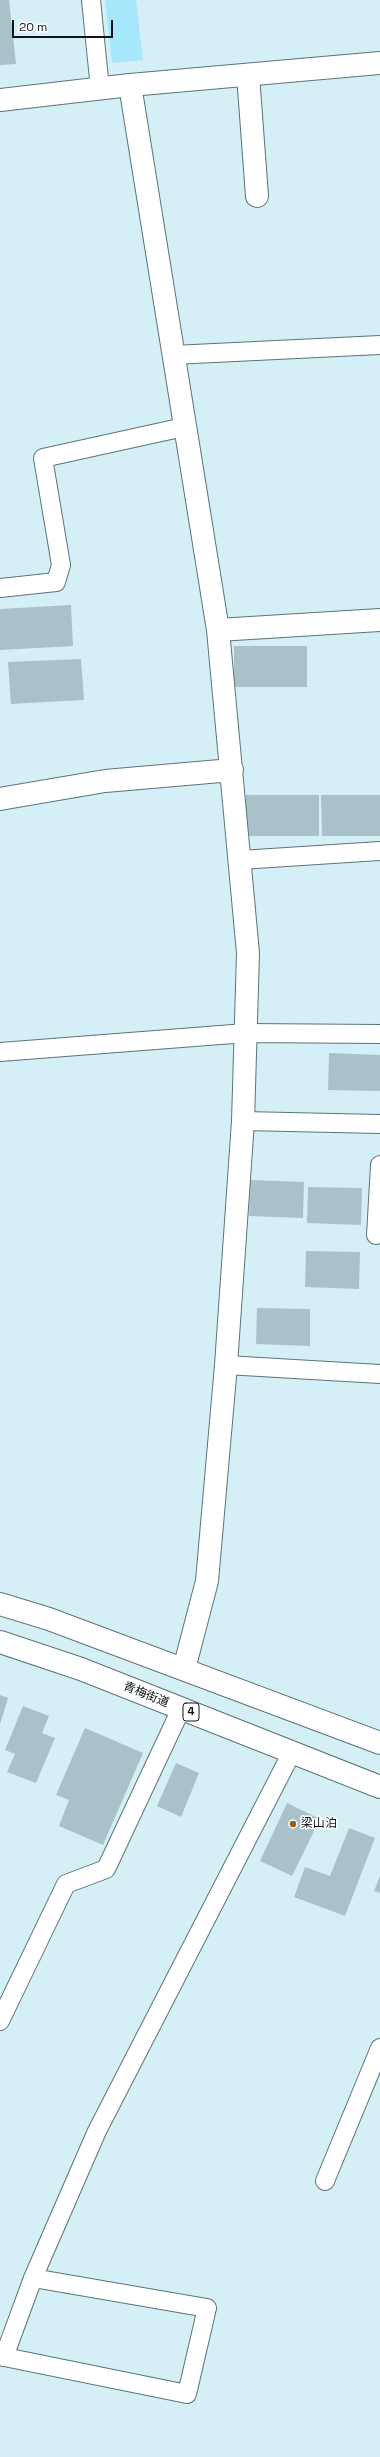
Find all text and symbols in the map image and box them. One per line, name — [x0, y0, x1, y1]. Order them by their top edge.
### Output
scale bar — [14, 12, 115, 38]
text: 20 m — [19, 19, 47, 35]
street label: 青梅街道 — [121, 1679, 171, 1711]
road number: 4 — [183, 1703, 199, 1721]
place label: 梁山泊 — [301, 1817, 337, 1831]
marker: 梁山泊 — [288, 1819, 298, 1829]

